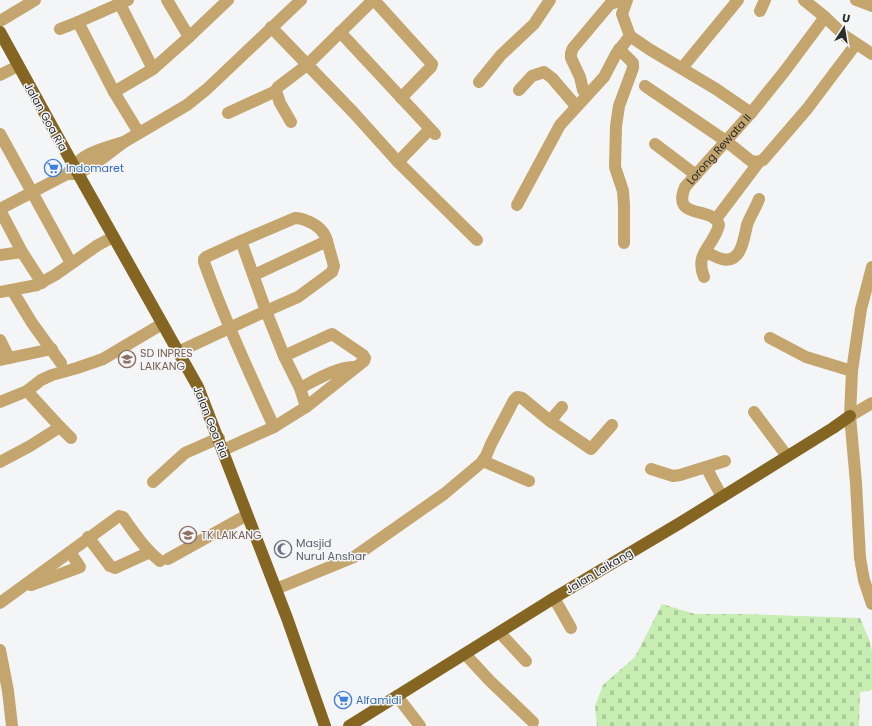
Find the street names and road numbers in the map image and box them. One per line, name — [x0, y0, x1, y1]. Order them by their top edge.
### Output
street label: Jalan Goa Ria — [21, 80, 71, 154]
street label: Lorong Rewata II — [683, 110, 755, 188]
street label: Jalan Goa Ria — [189, 384, 233, 460]
street label: Jalan Laikang — [562, 545, 636, 597]

